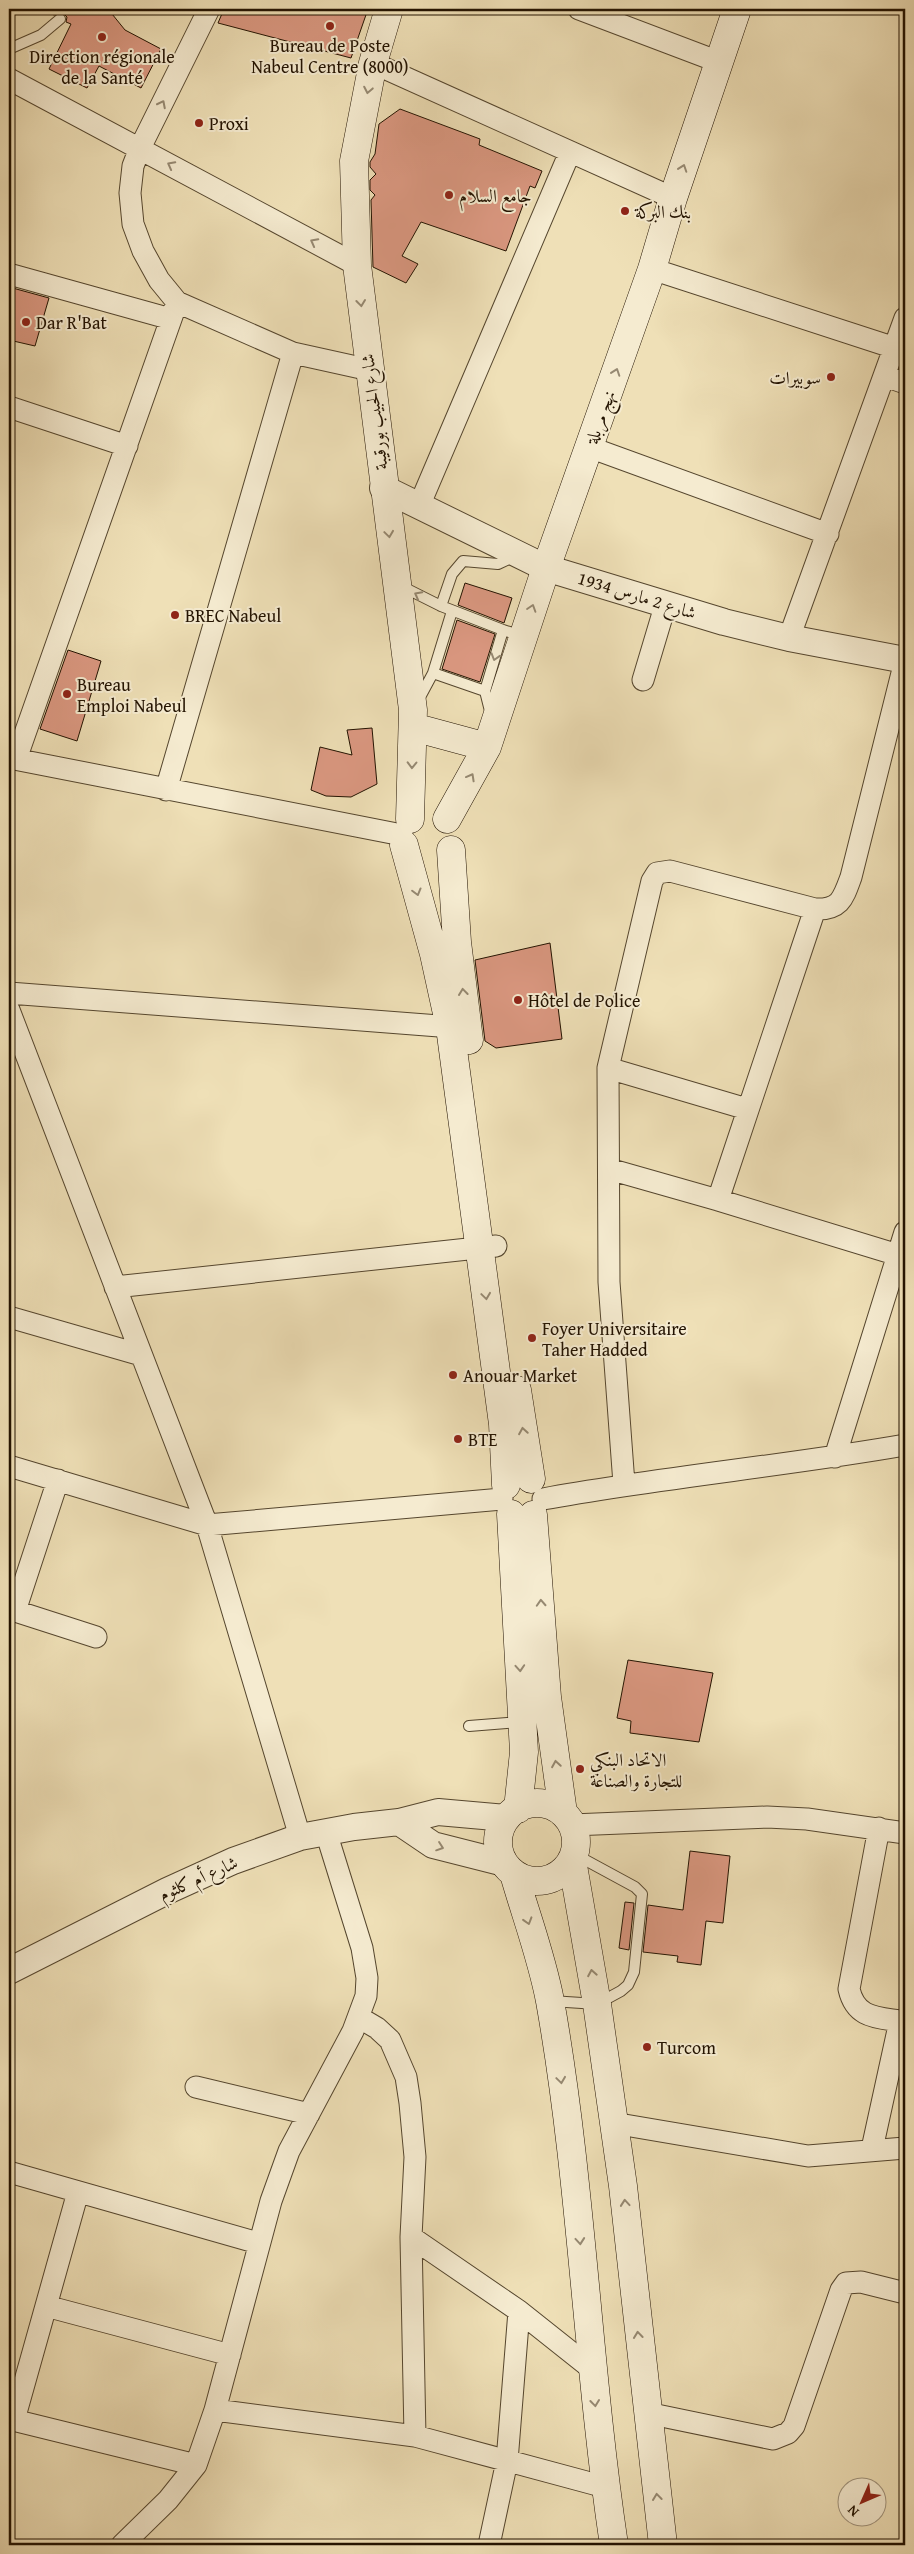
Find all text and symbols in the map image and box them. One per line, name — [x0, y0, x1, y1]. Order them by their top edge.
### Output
marker: Bureau de Poste Nabeul Centre (8000) — [324, 20, 336, 32]
marker: Direction régionale de la Santé — [96, 31, 108, 43]
place label: Bureau de Poste Nabeul Centre (8000) — [251, 32, 409, 80]
place label: Direction régionale de la Santé — [29, 43, 175, 91]
one-way arrow — [363, 85, 373, 94]
one-way arrow — [156, 100, 166, 109]
place label: Proxi — [209, 110, 249, 137]
marker: Proxi — [193, 117, 205, 129]
one-way arrow — [168, 161, 177, 171]
one-way arrow — [677, 165, 687, 173]
place label: جامع السلام — [459, 182, 532, 212]
marker: جامع السلام — [443, 189, 455, 201]
place label: بنك البركة — [634, 198, 691, 225]
marker: بنك البركة — [619, 205, 631, 217]
one-way arrow — [311, 238, 320, 248]
one-way arrow — [355, 300, 366, 308]
place label: Dar R'Bat — [36, 309, 108, 336]
marker: Dar R'Bat — [20, 316, 32, 328]
street label: شارع الحبيب بورقيبة — [353, 352, 397, 472]
place label: سوبيرات — [769, 364, 821, 391]
one-way arrow — [610, 369, 620, 377]
marker: سوبيرات — [825, 371, 837, 383]
street label: نهج مربلة — [577, 386, 625, 450]
one-way arrow — [383, 530, 394, 538]
street label: شارع 2 مارس 1934 — [574, 564, 700, 628]
one-way arrow — [414, 591, 423, 601]
place label: BREC Nabeul — [185, 602, 281, 629]
one-way arrow — [527, 604, 537, 613]
marker: BREC Nabeul — [169, 609, 181, 621]
one-way arrow — [491, 652, 501, 660]
place label: Bureau Emploi Nabeul — [77, 671, 187, 719]
marker: Bureau Emploi Nabeul — [61, 688, 73, 700]
one-way arrow — [407, 762, 417, 769]
one-way arrow — [465, 773, 475, 782]
one-way arrow — [411, 888, 421, 896]
place label: Hôtel de Police — [528, 987, 640, 1014]
one-way arrow — [458, 988, 469, 996]
marker: Hôtel de Police — [512, 994, 524, 1006]
one-way arrow — [480, 1293, 491, 1301]
place label: Foyer Universitaire Taher Hadded — [542, 1315, 687, 1363]
marker: Foyer Universitaire Taher Hadded — [526, 1332, 538, 1344]
place label: Anouar Market — [463, 1362, 578, 1389]
marker: Anouar Market — [447, 1369, 459, 1381]
place label: BTE — [468, 1426, 497, 1453]
one-way arrow — [518, 1426, 529, 1434]
marker: BTE — [452, 1433, 464, 1445]
one-way arrow — [536, 1599, 546, 1606]
one-way arrow — [515, 1664, 526, 1672]
place label: الاتحاد البنكي للتجارة والصناعة — [590, 1746, 682, 1794]
one-way arrow — [552, 1760, 562, 1769]
marker: الاتحاد البنكي للتجارة والصناعة — [574, 1763, 586, 1775]
one-way arrow — [436, 1841, 444, 1851]
street label: شارع أم كلثوم — [154, 1849, 243, 1910]
one-way arrow — [522, 1916, 532, 1924]
one-way arrow — [587, 1968, 597, 1977]
place label: Turcom — [657, 2034, 716, 2061]
marker: Turcom — [641, 2041, 653, 2053]
one-way arrow — [555, 2076, 566, 2084]
one-way arrow — [620, 2198, 631, 2206]
one-way arrow — [574, 2237, 585, 2245]
one-way arrow — [633, 2331, 644, 2339]
one-way arrow — [589, 2399, 600, 2407]
north arrow — [836, 2476, 886, 2526]
one-way arrow — [652, 2493, 663, 2501]
text: N — [842, 2500, 863, 2522]

